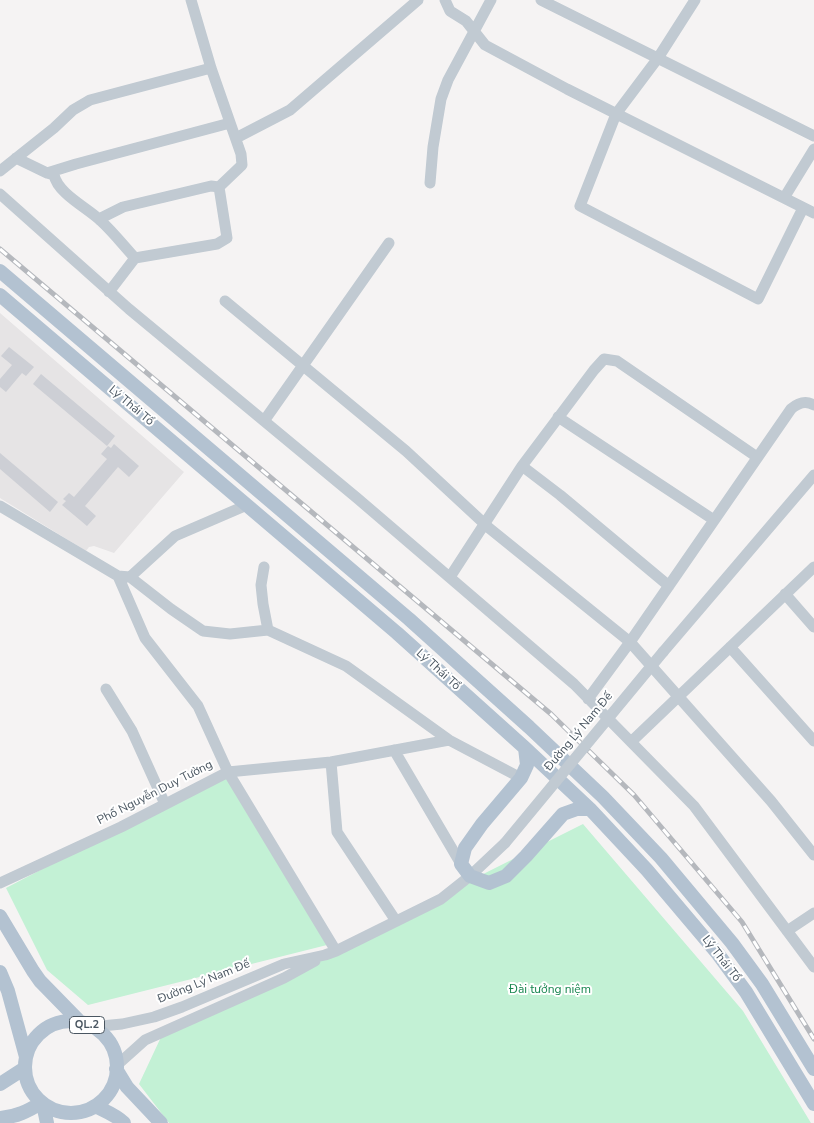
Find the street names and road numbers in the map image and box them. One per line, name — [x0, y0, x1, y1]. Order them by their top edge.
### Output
street label: Lý Thái Tổ — [105, 383, 157, 429]
street label: Lý Thái Tổ — [413, 646, 463, 694]
street label: Đường Lý Nam Đế — [542, 690, 616, 774]
street label: Phố Nguyễn Duy Tường — [95, 758, 215, 828]
street label: Lý Thái Tổ — [699, 933, 743, 985]
street label: Đường Lý Nam Đế — [156, 957, 252, 1007]
road number: QL.2 — [70, 1016, 104, 1034]

